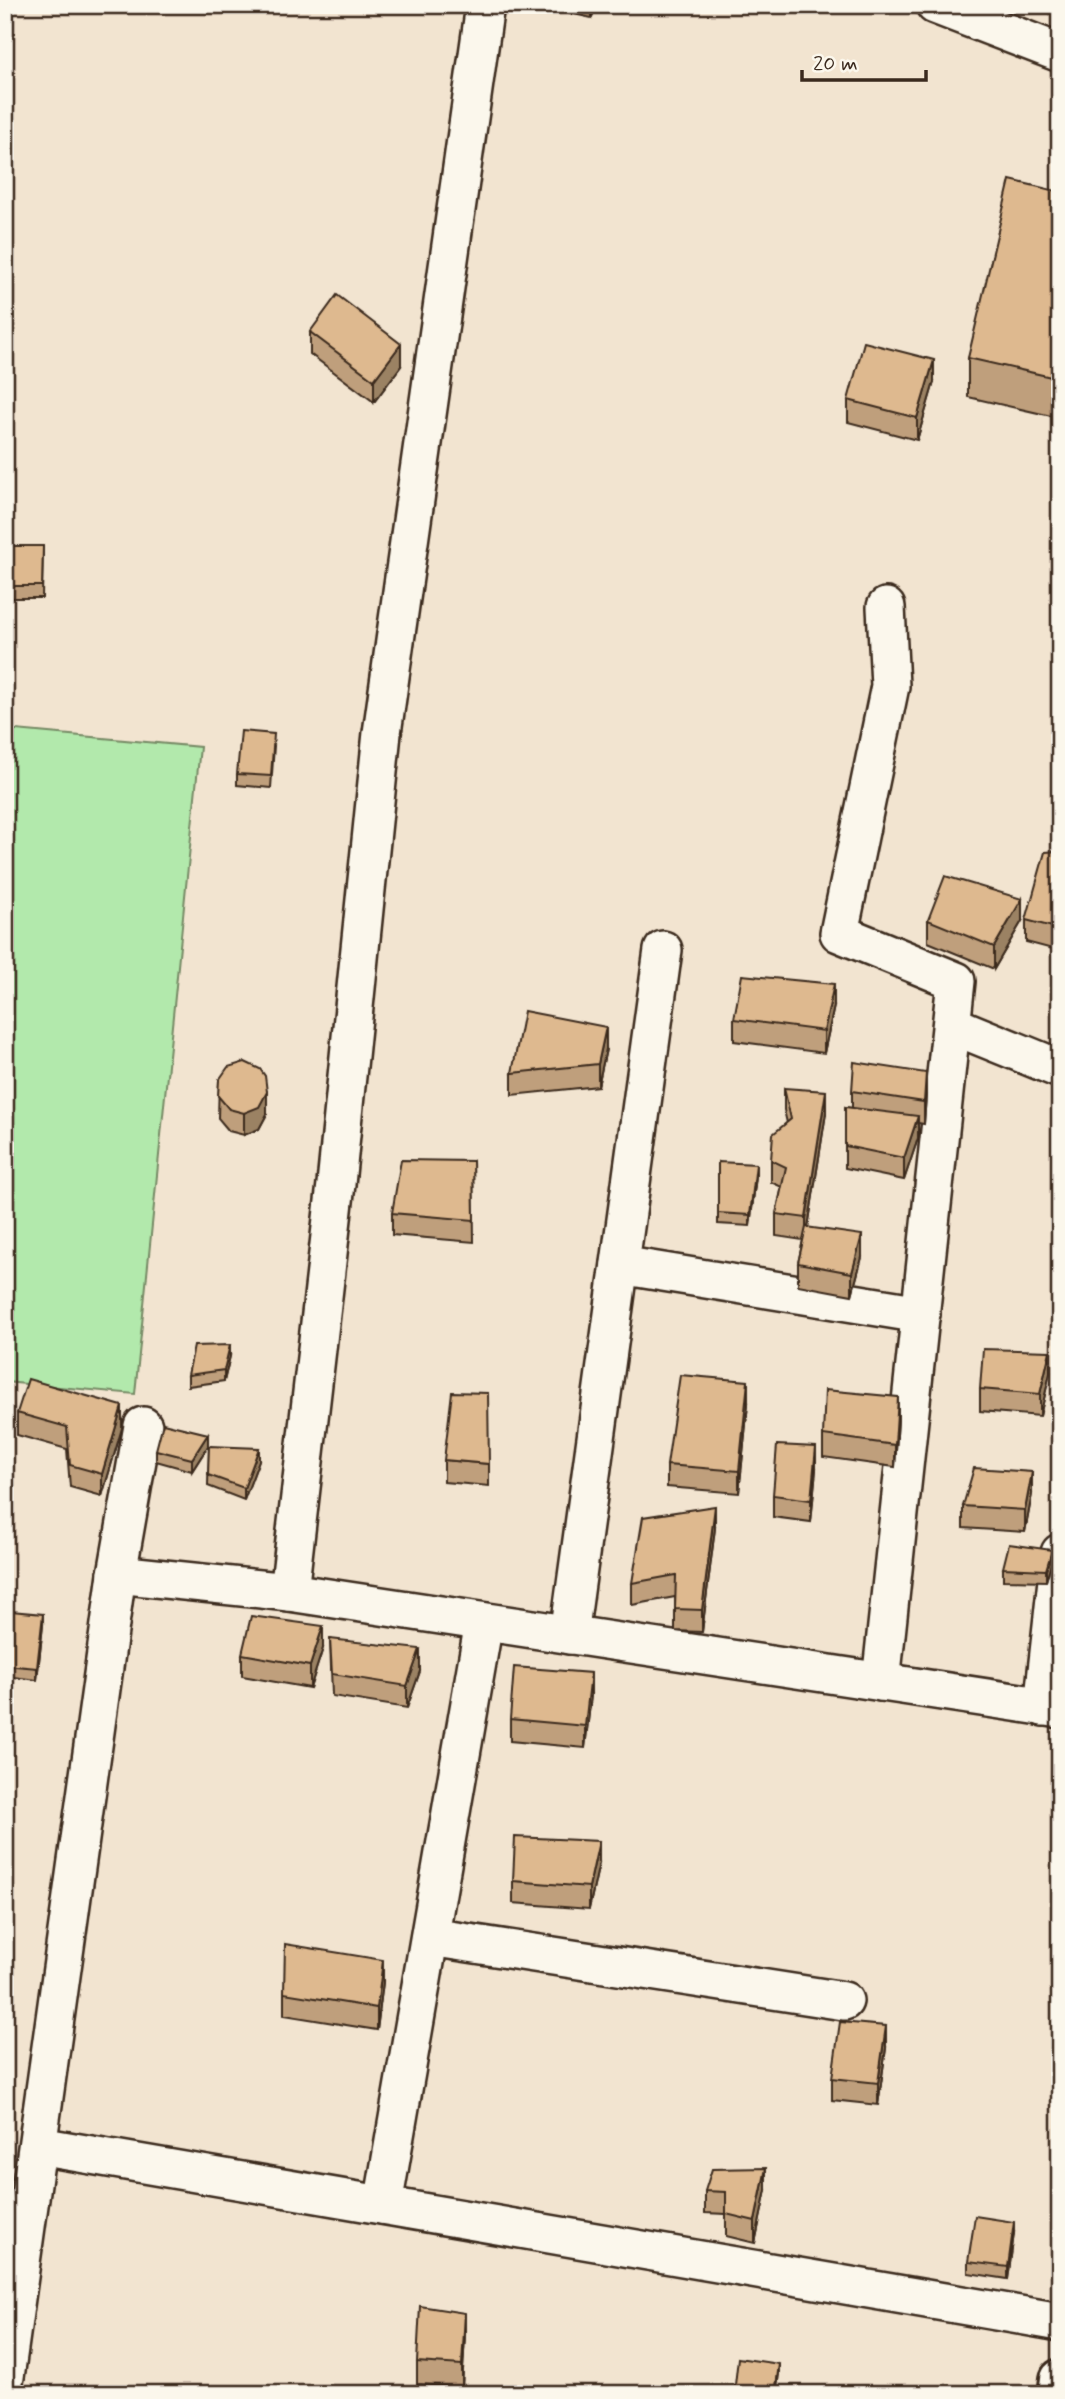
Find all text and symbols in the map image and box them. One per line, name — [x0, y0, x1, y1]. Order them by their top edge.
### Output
scale bar — [802, 38, 927, 82]
text: 20 m — [813, 50, 858, 78]

